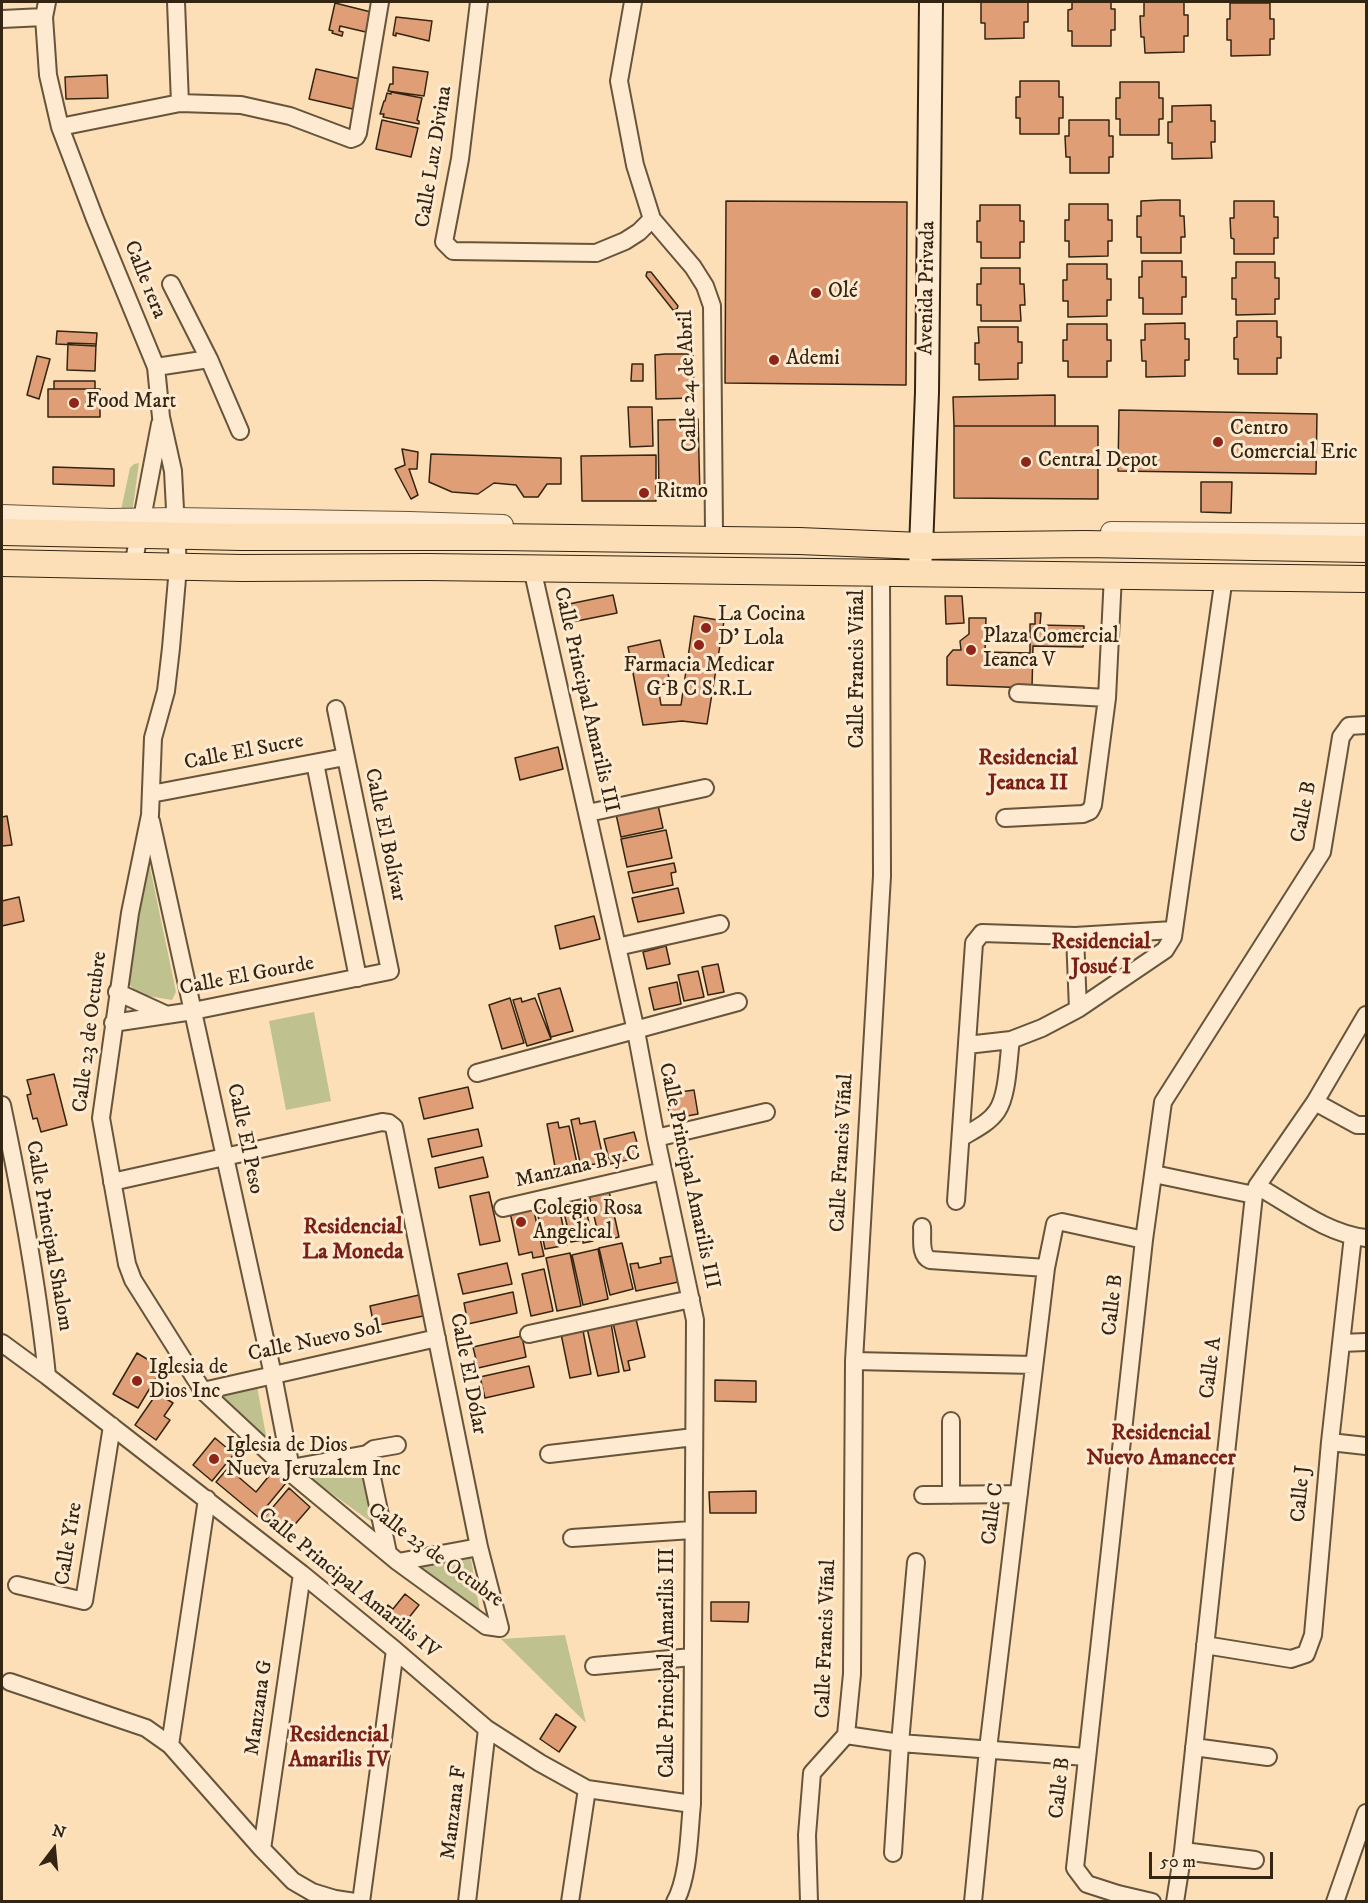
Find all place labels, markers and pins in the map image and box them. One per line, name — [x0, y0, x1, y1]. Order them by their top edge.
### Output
place label: Olé — [828, 280, 858, 306]
marker: Olé — [809, 286, 823, 300]
place label: Ademi — [786, 347, 840, 373]
marker: Ademi — [767, 353, 781, 367]
place label: Food Mart — [86, 390, 176, 416]
marker: Food Mart — [67, 396, 81, 410]
place label: Centro Comercial Eric — [1230, 417, 1358, 467]
marker: Centro Comercial Eric — [1211, 435, 1225, 449]
place label: Central Depot — [1038, 449, 1158, 475]
marker: Central Depot — [1019, 455, 1033, 469]
place label: Ritmo — [656, 480, 708, 506]
marker: Ritmo — [637, 486, 651, 500]
place label: La Cocina D' Lola — [718, 603, 805, 653]
marker: La Cocina D' Lola — [699, 621, 713, 635]
place label: Plaza Comercial Ieanca V — [983, 625, 1119, 675]
marker: Farmacia Medicar G B C S.R.L — [692, 638, 706, 652]
marker: Plaza Comercial Ieanca V — [964, 643, 978, 657]
place label: Farmacia Medicar G B C S.R.L — [624, 654, 774, 704]
place label: Colegio Rosa Angelical — [533, 1197, 642, 1247]
marker: Colegio Rosa Angelical — [514, 1215, 528, 1229]
place label: Iglesia de Dios Inc — [149, 1356, 228, 1406]
marker: Iglesia de Dios Inc — [130, 1374, 144, 1388]
place label: Iglesia de Dios Nueva Jeruzalem Inc — [226, 1434, 401, 1484]
marker: Iglesia de Dios Nueva Jeruzalem Inc — [207, 1452, 221, 1466]

